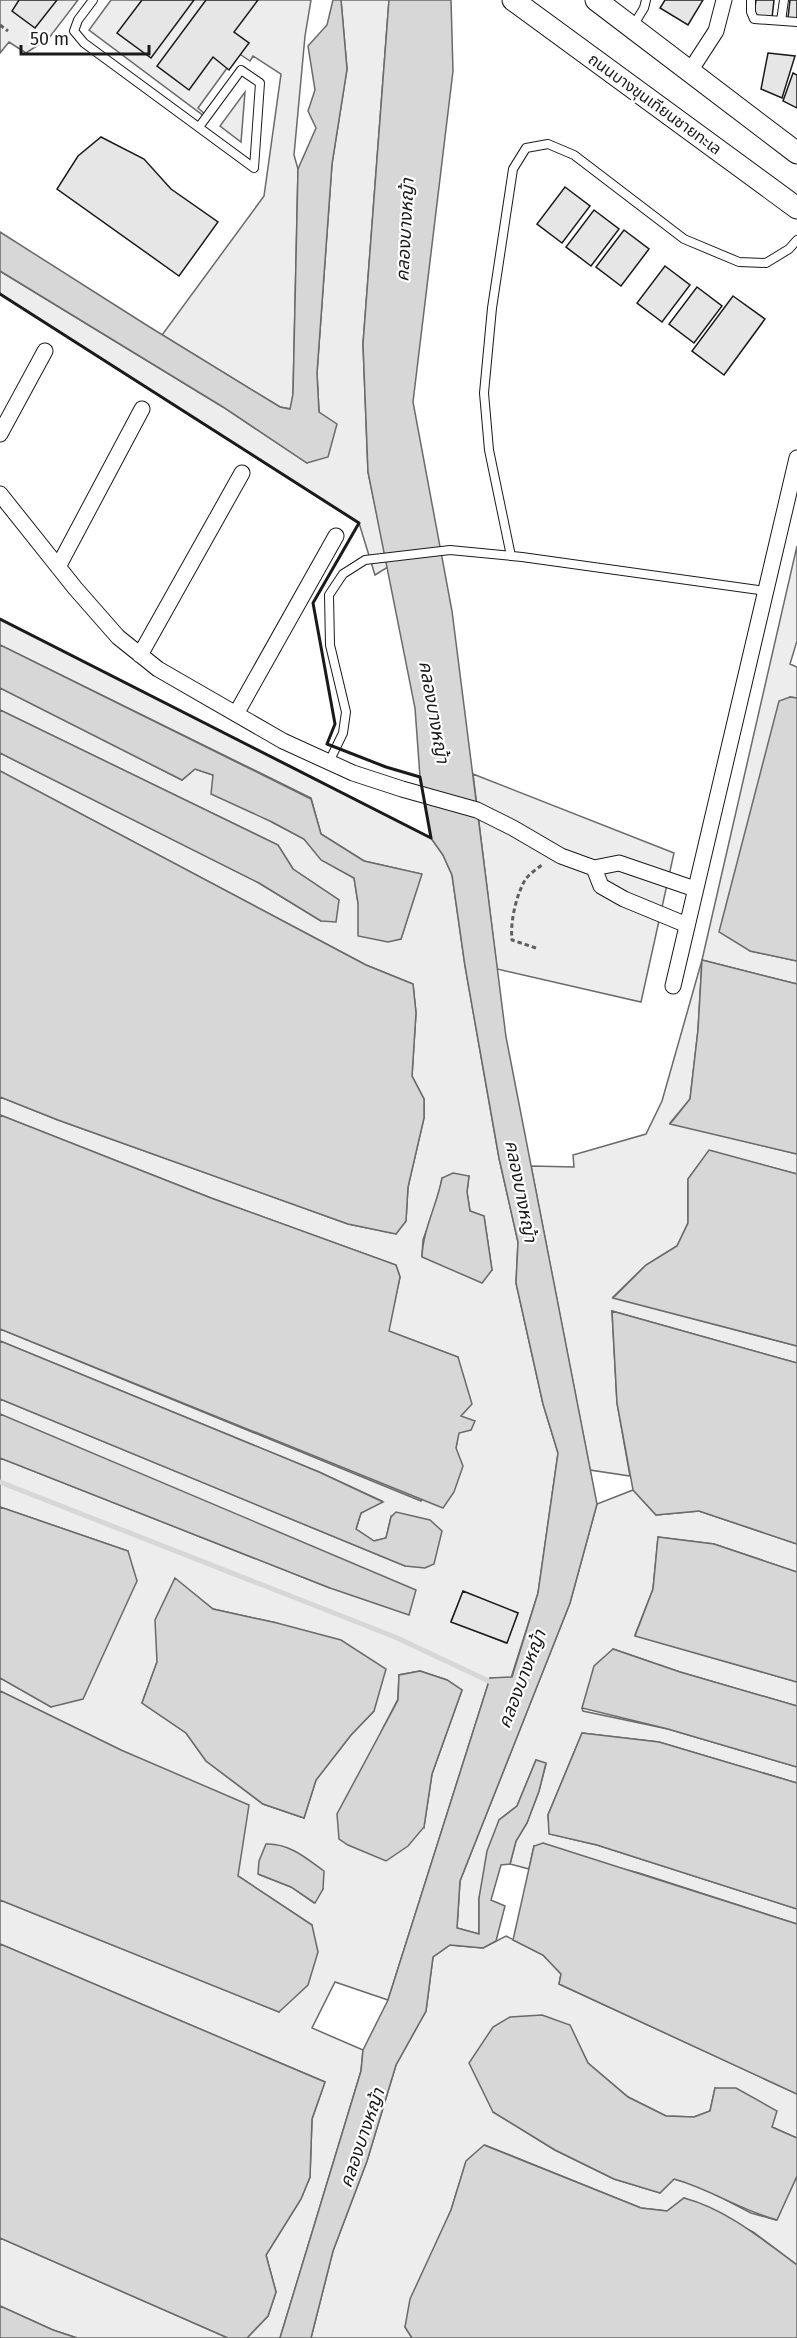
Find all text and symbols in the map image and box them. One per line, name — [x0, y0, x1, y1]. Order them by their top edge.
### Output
scale bar — [21, 18, 148, 56]
text: 50 m — [30, 28, 69, 50]
street label: ถนนบางขุนเทียนชายทะเล — [585, 49, 725, 159]
water label: คลองบางหญ้า — [391, 177, 419, 282]
water label: คลองบางหญ้า — [414, 659, 454, 766]
water label: คลองบางหญ้า — [500, 1138, 542, 1245]
water label: คลองบางหญ้า — [493, 1626, 551, 1731]
water label: คลองบางหญ้า — [335, 2085, 389, 2190]

